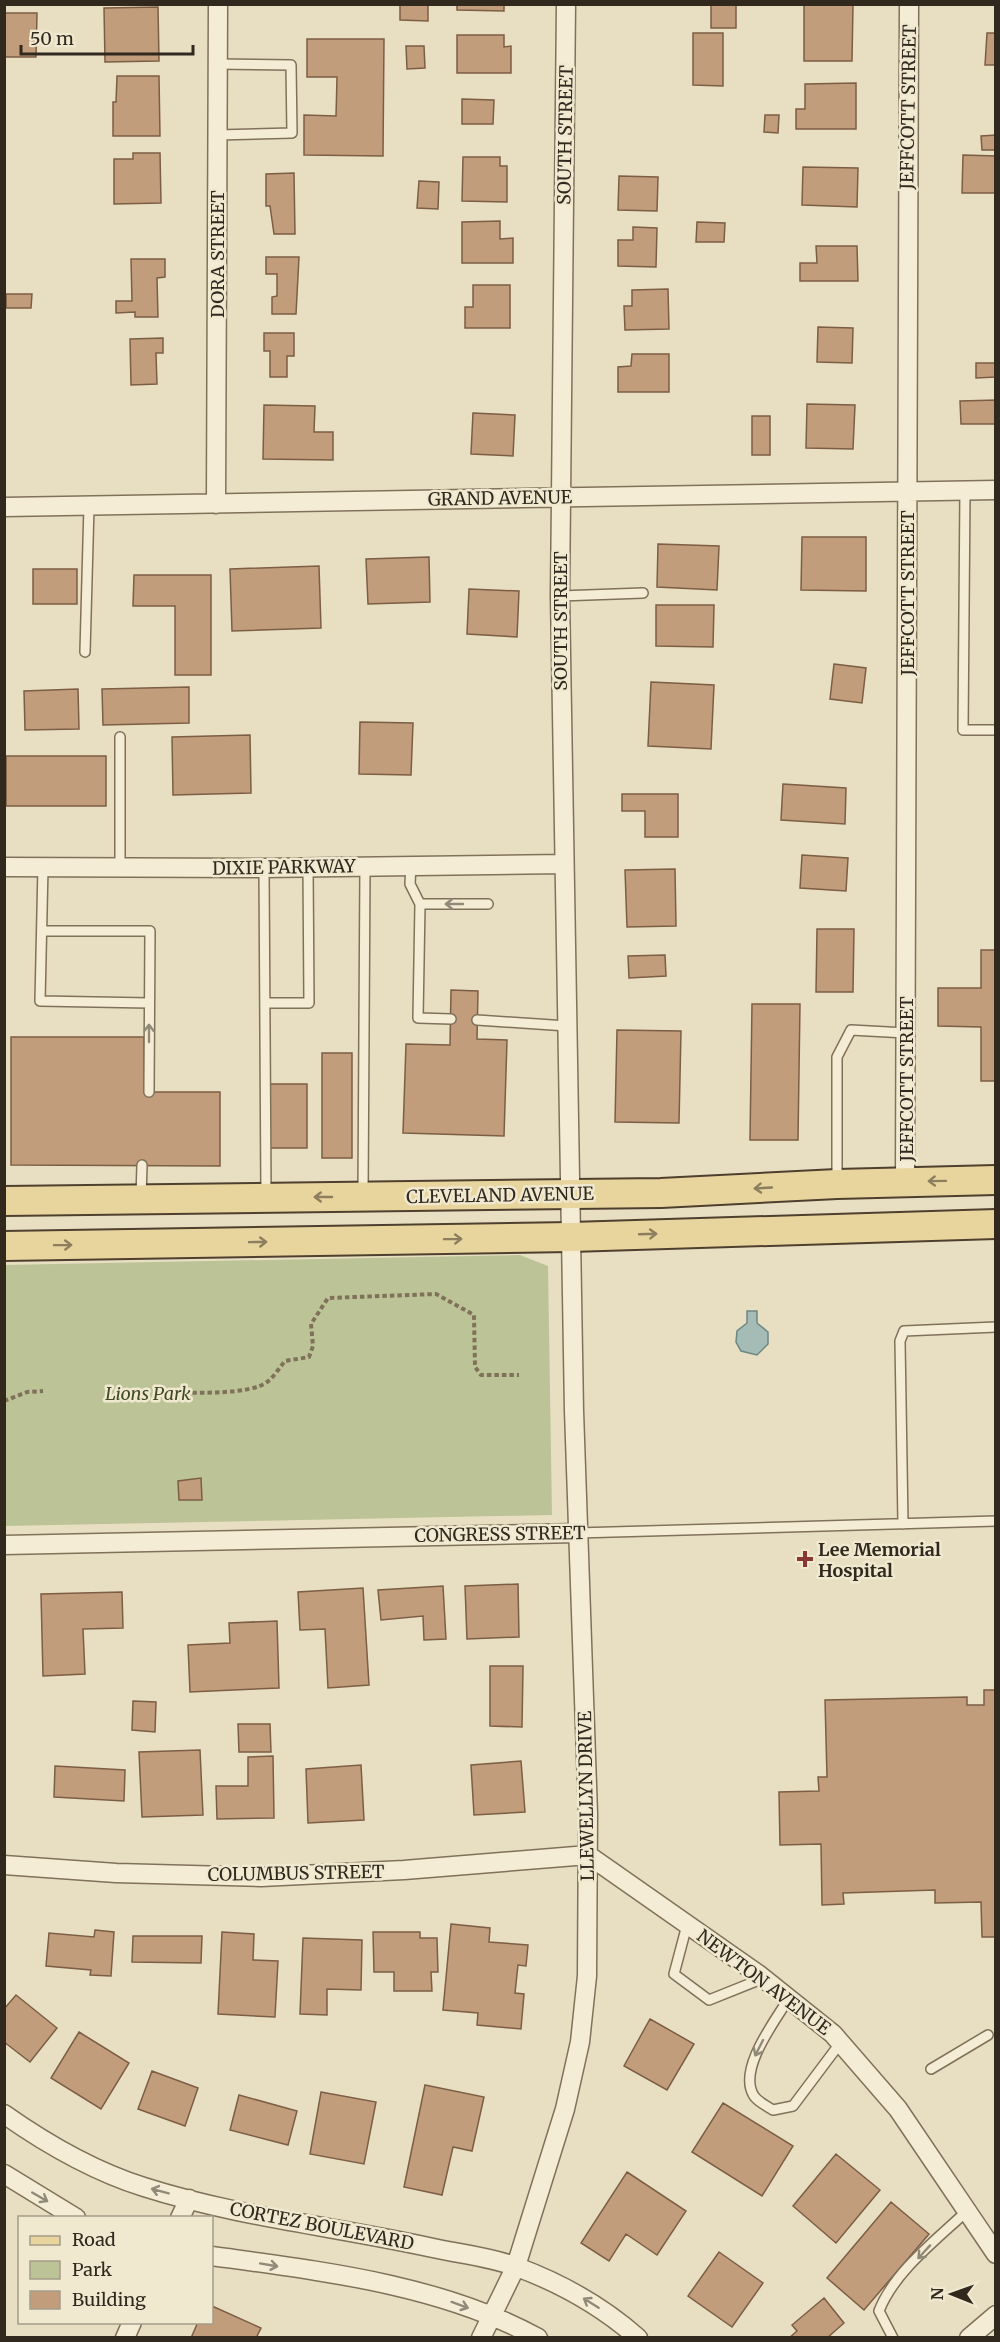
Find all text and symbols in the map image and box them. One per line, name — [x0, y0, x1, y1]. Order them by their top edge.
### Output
scale bar — [21, 18, 194, 56]
street label: JEFFCOTT STREET — [895, 24, 921, 191]
text: 50 m — [30, 27, 74, 50]
street label: SOUTH STREET — [552, 64, 578, 205]
street label: DORA STREET — [206, 190, 229, 318]
street label: GRAND AVENUE — [428, 485, 573, 511]
street label: JEFFCOTT STREET — [896, 510, 919, 677]
street label: SOUTH STREET — [549, 551, 572, 691]
street label: DIXIE PARKWAY — [212, 854, 356, 880]
one-way arrow — [444, 898, 464, 910]
street label: JEFFCOTT STREET — [895, 996, 918, 1163]
one-way arrow — [143, 1024, 155, 1044]
one-way arrow — [928, 1175, 948, 1187]
street label: CLEVELAND AVENUE — [406, 1182, 595, 1208]
one-way arrow — [754, 1182, 774, 1193]
one-way arrow — [313, 1191, 333, 1203]
one-way arrow — [637, 1229, 657, 1240]
one-way arrow — [442, 1233, 462, 1245]
one-way arrow — [247, 1236, 267, 1248]
one-way arrow — [52, 1239, 72, 1251]
park label: Lions Park — [105, 1382, 191, 1405]
street label: CONGRESS STREET — [414, 1521, 586, 1547]
place label: Lee Memorial Hospital — [818, 1538, 941, 1582]
marker: Lee Memorial Hospital — [796, 1550, 814, 1568]
street label: LLEWELLYN DRIVE — [573, 1710, 599, 1881]
street label: COLUMBUS STREET — [207, 1860, 385, 1886]
street label: NEWTON AVENUE — [693, 1924, 836, 2040]
one-way arrow — [753, 2039, 765, 2057]
one-way arrow — [151, 2185, 170, 2197]
one-way arrow — [31, 2191, 48, 2203]
street label: CORTEZ BOULEVARD — [228, 2197, 416, 2255]
legend — [18, 2216, 213, 2324]
text: Road — [72, 2228, 116, 2251]
one-way arrow — [917, 2244, 932, 2259]
text: Park — [72, 2258, 113, 2281]
one-way arrow — [259, 2259, 279, 2270]
north arrow — [922, 2264, 982, 2324]
text: N — [927, 2287, 947, 2300]
text: Building — [72, 2288, 146, 2311]
one-way arrow — [583, 2297, 600, 2309]
one-way arrow — [450, 2301, 469, 2312]

